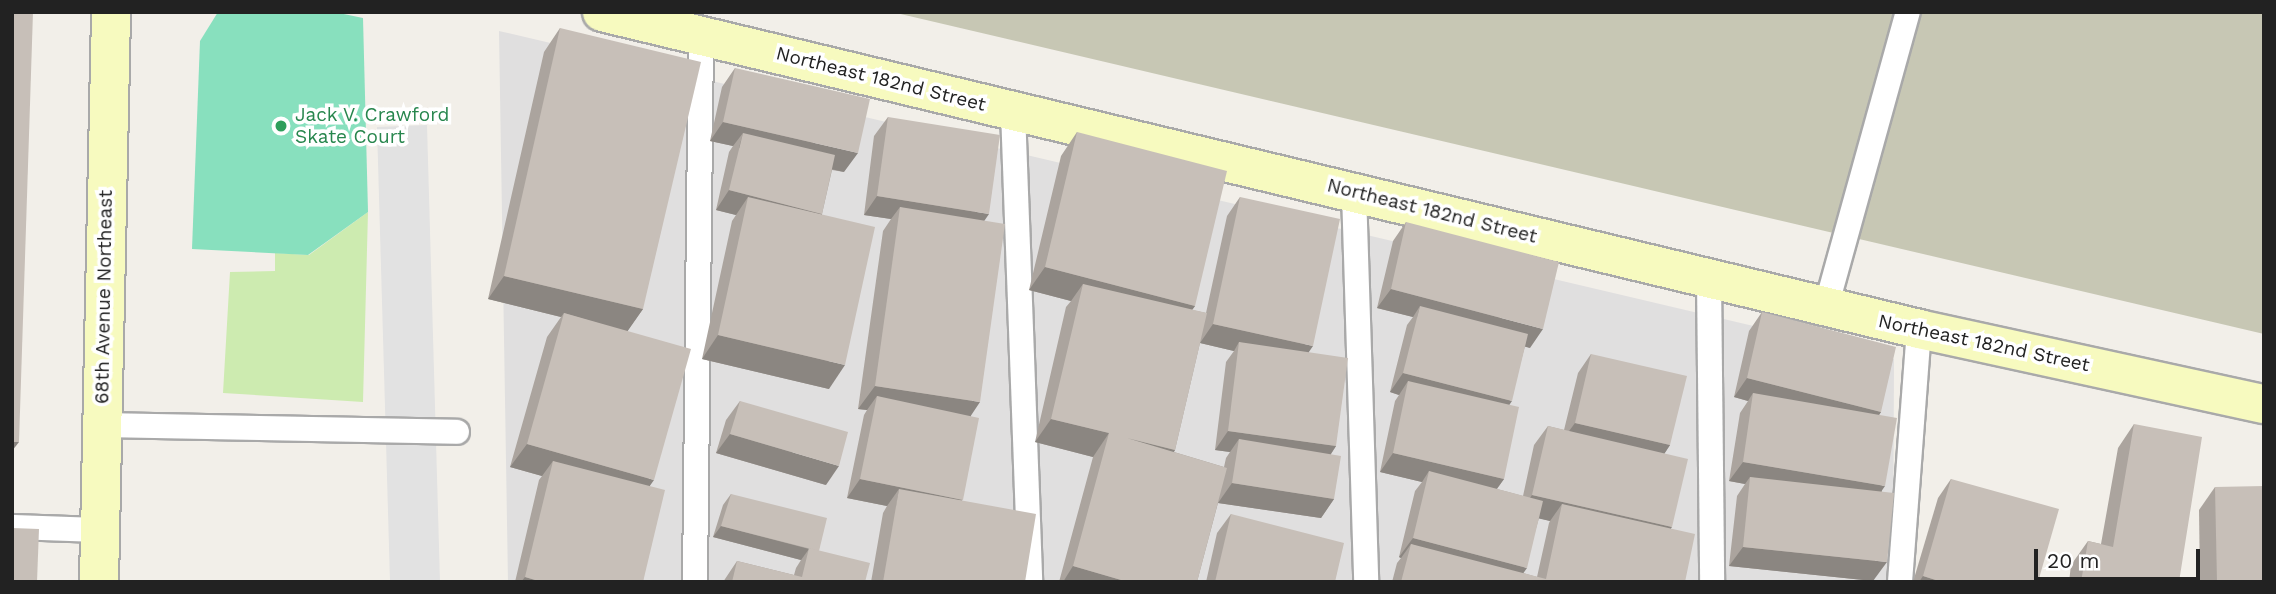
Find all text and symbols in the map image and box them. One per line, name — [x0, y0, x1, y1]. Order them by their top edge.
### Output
street label: Northeast 182nd Street — [774, 42, 988, 116]
place label: Jack V. Crawford Skate Court — [295, 104, 451, 148]
marker: Jack V. Crawford Skate Court — [273, 118, 289, 134]
street label: Northeast 182nd Street — [1325, 174, 1539, 248]
street label: 68th Avenue Northeast — [91, 189, 117, 405]
street label: Northeast 182nd Street — [1876, 309, 2092, 377]
scale bar — [2038, 534, 2204, 578]
text: 20 m — [2047, 548, 2099, 573]

